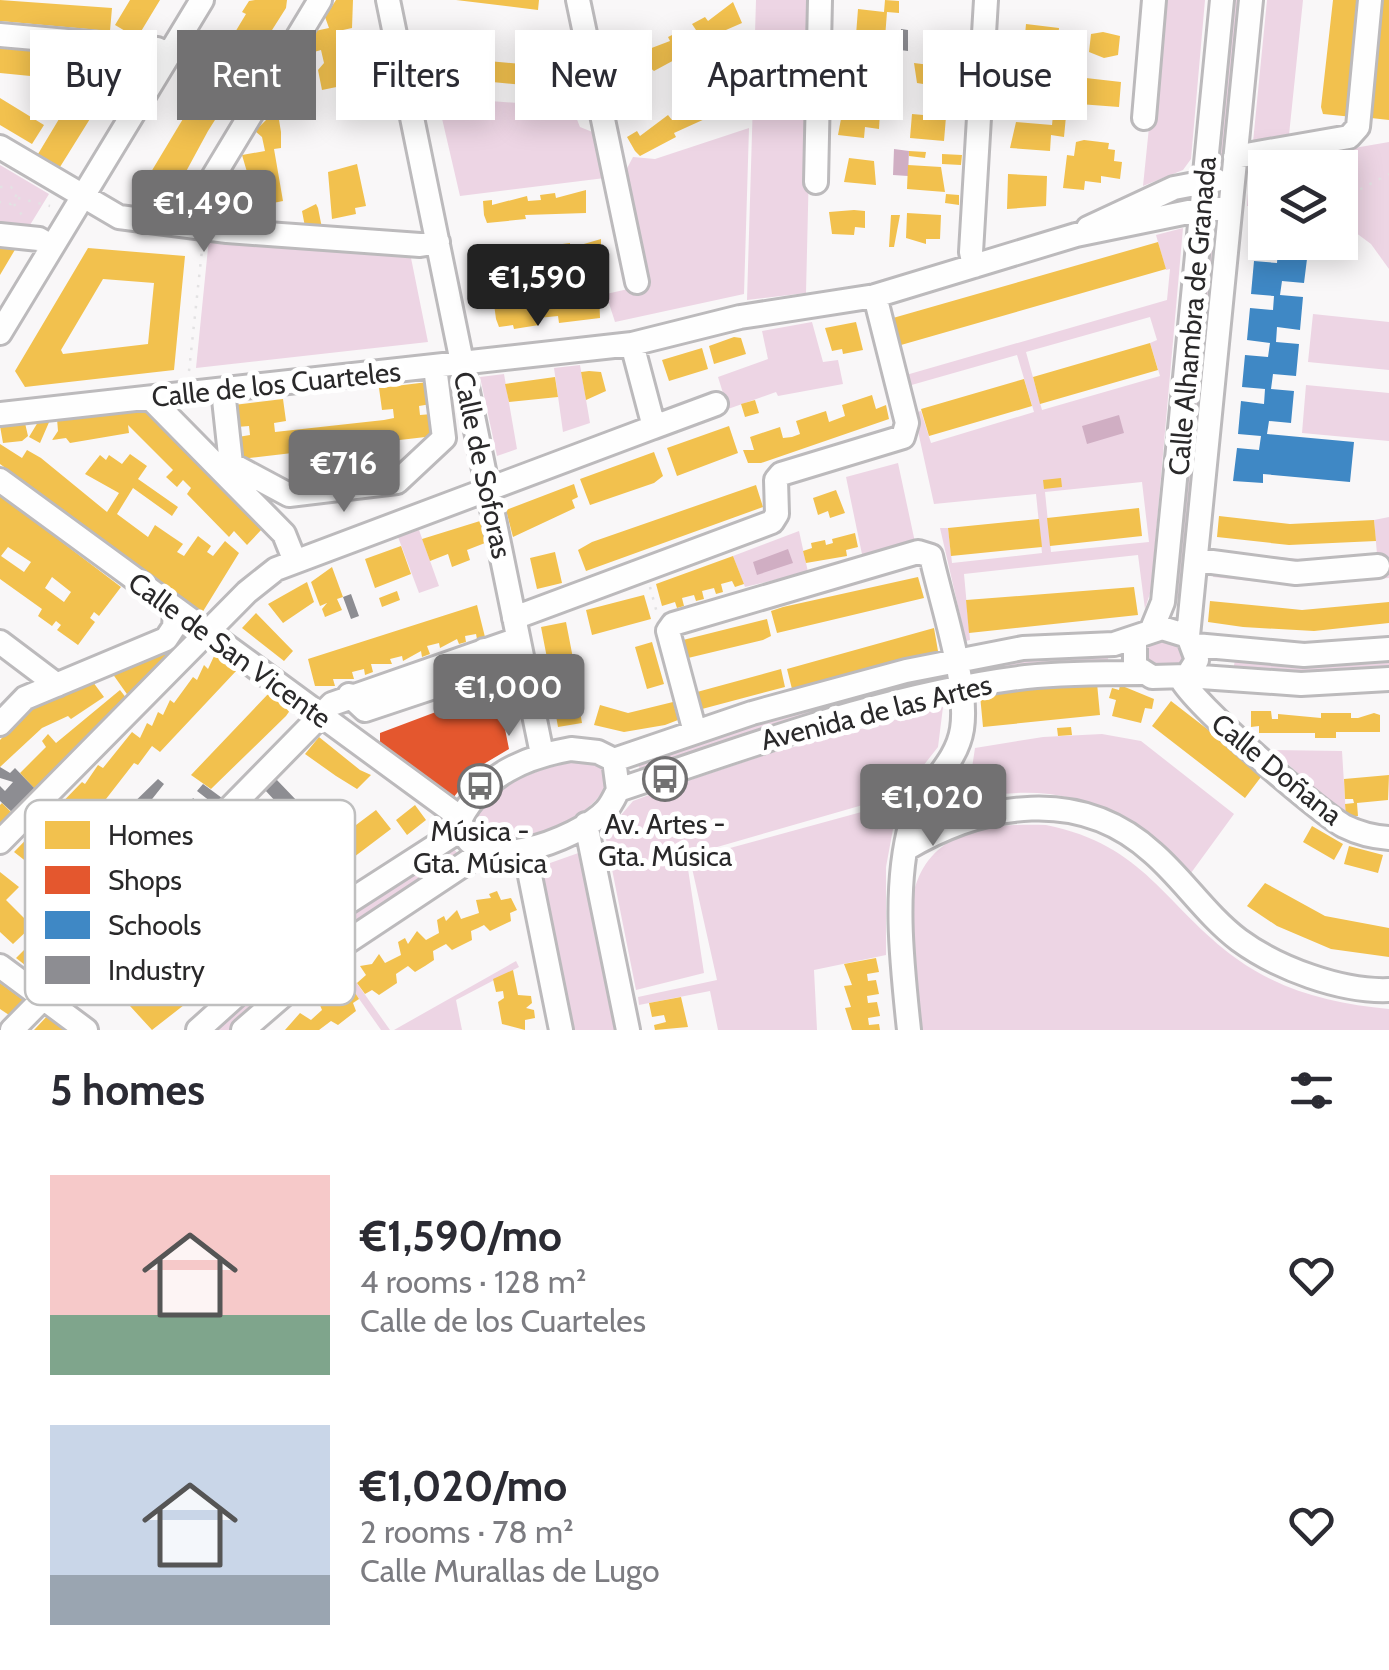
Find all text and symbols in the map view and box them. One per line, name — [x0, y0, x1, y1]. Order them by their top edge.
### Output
chip: Buy — [30, 30, 157, 120]
chip: Rent — [177, 30, 316, 120]
chip: Filters — [336, 30, 495, 120]
chip: New — [515, 30, 652, 120]
chip: Apartment — [672, 30, 903, 120]
chip: House — [923, 30, 1087, 120]
map controls — [1248, 150, 1358, 260]
button: layers — [1248, 150, 1358, 260]
street label: Calle Alhambra de Granada — [1161, 154, 1223, 477]
pin: €1,490 — [123, 170, 285, 255]
text: €1,490 — [154, 183, 254, 222]
pin: €1,590 — [457, 244, 619, 329]
text: €1,590 — [489, 257, 587, 296]
street label: Calle de los Cuarteles — [150, 354, 402, 414]
street label: Calle de Soforas — [447, 368, 519, 562]
pin: €716 — [285, 430, 403, 515]
text: €716 — [311, 443, 377, 482]
street label: Calle de San Vicente — [122, 565, 338, 735]
pin: €1,000 — [428, 654, 590, 739]
text: €1,000 — [455, 667, 563, 706]
street label: Avenida de las Artes — [757, 667, 995, 757]
street label: Calle Doñana — [1205, 706, 1350, 832]
bus stop icon: Av. Artes - Gta. Música — [642, 756, 688, 802]
bus stop icon: Música - Gta. Música — [457, 763, 503, 809]
pin: €1,020 — [852, 764, 1014, 849]
text: €1,020 — [882, 777, 984, 816]
legend — [25, 800, 355, 1005]
place label: Av. Artes - Gta. Música — [598, 807, 733, 873]
place label: Música - Gta. Música — [413, 814, 548, 880]
text: Homes — [108, 818, 193, 852]
text: Shops — [108, 863, 182, 897]
text: Schools — [108, 908, 201, 942]
text: Industry — [108, 953, 205, 987]
icon: filters — [1284, 1063, 1339, 1118]
text: 5 homes — [50, 1064, 205, 1116]
text: €1,590/mo — [360, 1210, 562, 1262]
icon: home — [130, 1215, 250, 1335]
icon: heart — [1284, 1248, 1339, 1303]
text: 4 rooms · 128 m² — [360, 1262, 586, 1301]
text: Calle de los Cuarteles — [360, 1301, 646, 1340]
text: €1,020/mo — [360, 1460, 567, 1512]
icon: home — [130, 1465, 250, 1585]
icon: heart — [1284, 1498, 1339, 1553]
text: 2 rooms · 78 m² — [360, 1512, 574, 1551]
text: Calle Murallas de Lugo — [360, 1551, 660, 1590]

